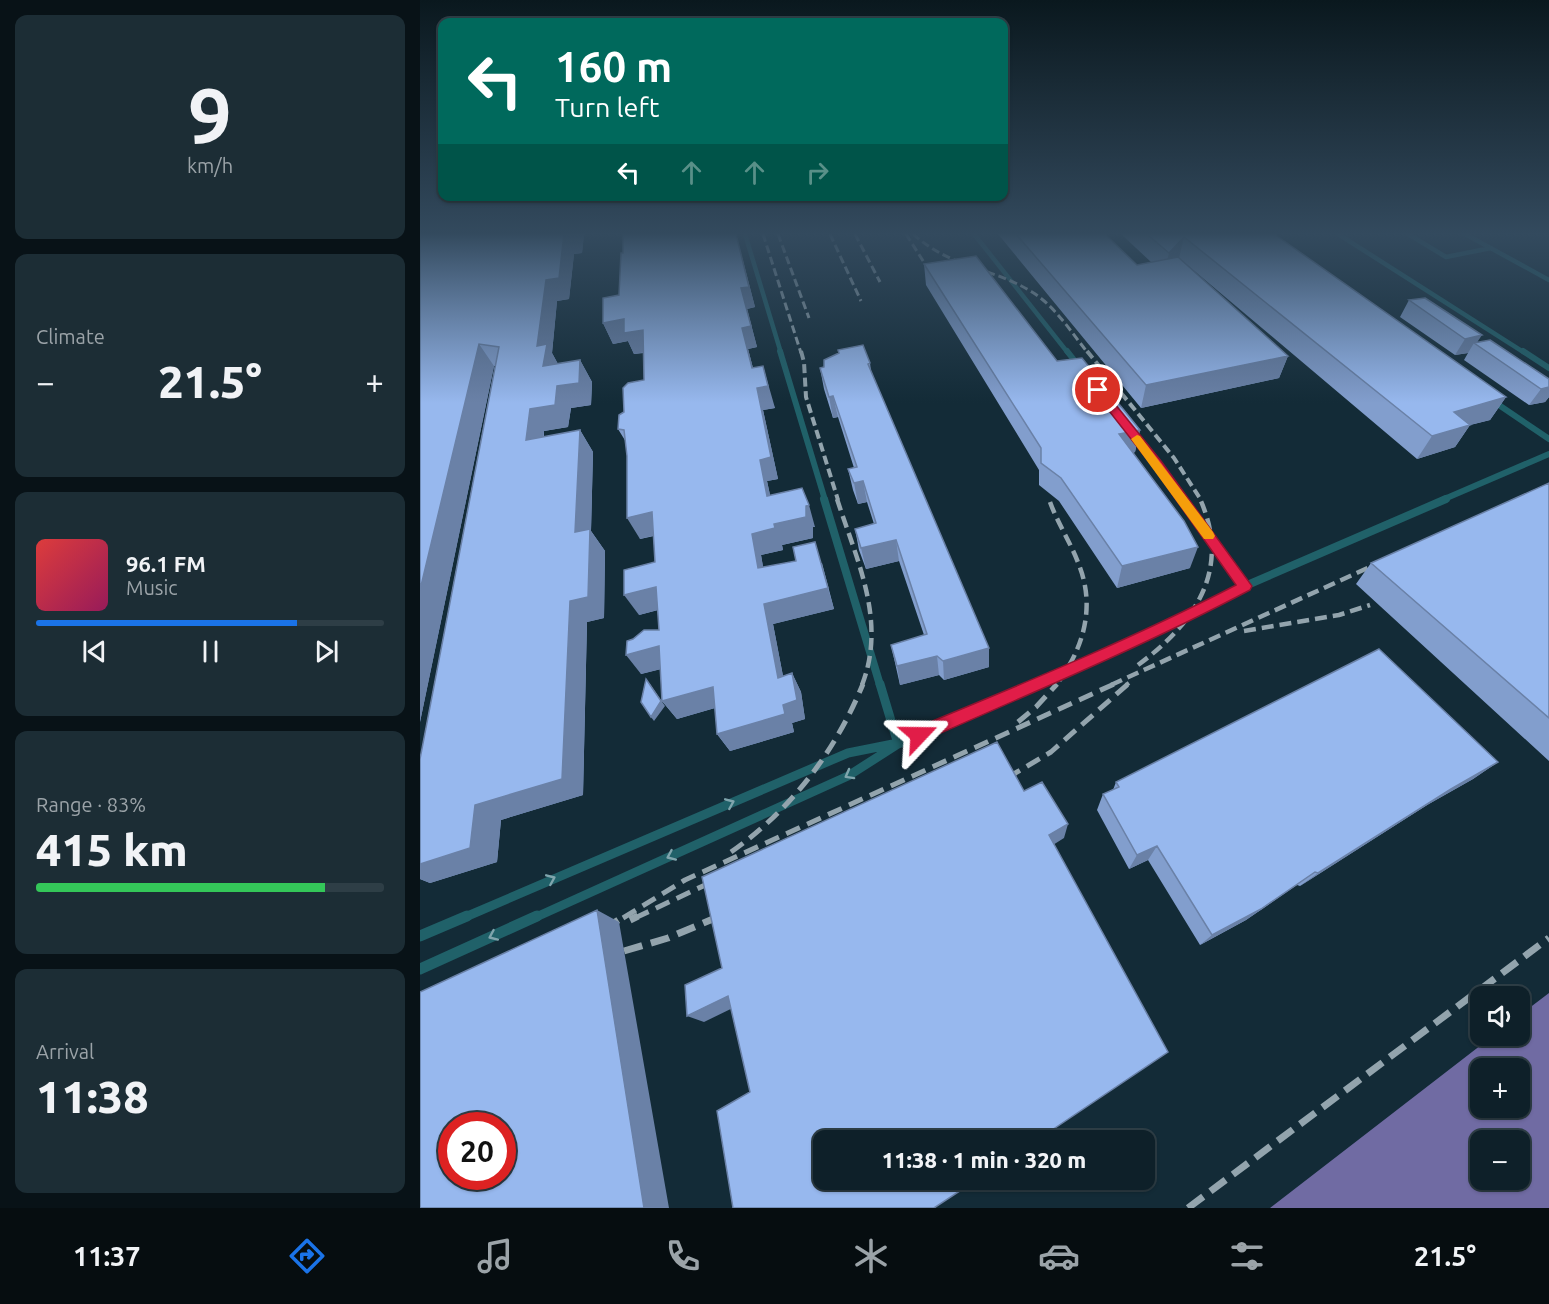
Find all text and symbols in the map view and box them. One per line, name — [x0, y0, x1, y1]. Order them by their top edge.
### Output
icon: left — [456, 42, 534, 120]
text: 160 m — [555, 43, 672, 90]
text: 9 — [188, 71, 232, 159]
text: Turn left — [555, 92, 659, 122]
text: km/h — [187, 154, 233, 177]
icon: left — [612, 156, 645, 189]
icon: ahead — [675, 156, 708, 189]
icon: ahead — [738, 156, 771, 189]
icon: right — [801, 156, 834, 189]
text: Climate — [36, 325, 105, 348]
text: 21.5° — [158, 356, 262, 407]
text: − — [36, 363, 55, 400]
text: + — [365, 363, 384, 400]
pin — [1072, 364, 1123, 415]
icon: arrive — [1081, 373, 1114, 406]
text: 96.1 FM — [126, 551, 206, 576]
text: Music — [126, 576, 178, 599]
icon: previous — [78, 635, 111, 668]
icon: pause — [194, 635, 227, 668]
icon: next — [310, 635, 343, 668]
position arrow — [887, 703, 951, 767]
one-way arrow — [844, 768, 855, 779]
text: Range · 83% — [36, 793, 146, 816]
one-way arrow — [724, 798, 735, 810]
text: 415 km — [36, 824, 188, 875]
one-way arrow — [667, 849, 678, 861]
one-way arrow — [544, 875, 555, 887]
one-way arrow — [489, 929, 500, 941]
map controls — [1470, 986, 1530, 1190]
button: sound — [1470, 986, 1530, 1046]
text: Arrival — [36, 1040, 94, 1063]
button: + — [1470, 1058, 1530, 1118]
text: 11:38 — [36, 1071, 149, 1122]
speed limit sign: 20 — [438, 1112, 516, 1190]
button: − — [1470, 1130, 1530, 1190]
text: 11:38 · 1 min · 320 m — [882, 1147, 1086, 1172]
icon: directions — [286, 1235, 328, 1277]
icon: music — [474, 1235, 516, 1277]
icon: phone — [662, 1235, 704, 1277]
icon: climate — [850, 1235, 892, 1277]
icon: car — [1038, 1235, 1080, 1277]
icon: filters — [1226, 1235, 1268, 1277]
text: 11:37 — [73, 1241, 141, 1271]
text: 21.5° — [1414, 1241, 1476, 1271]

